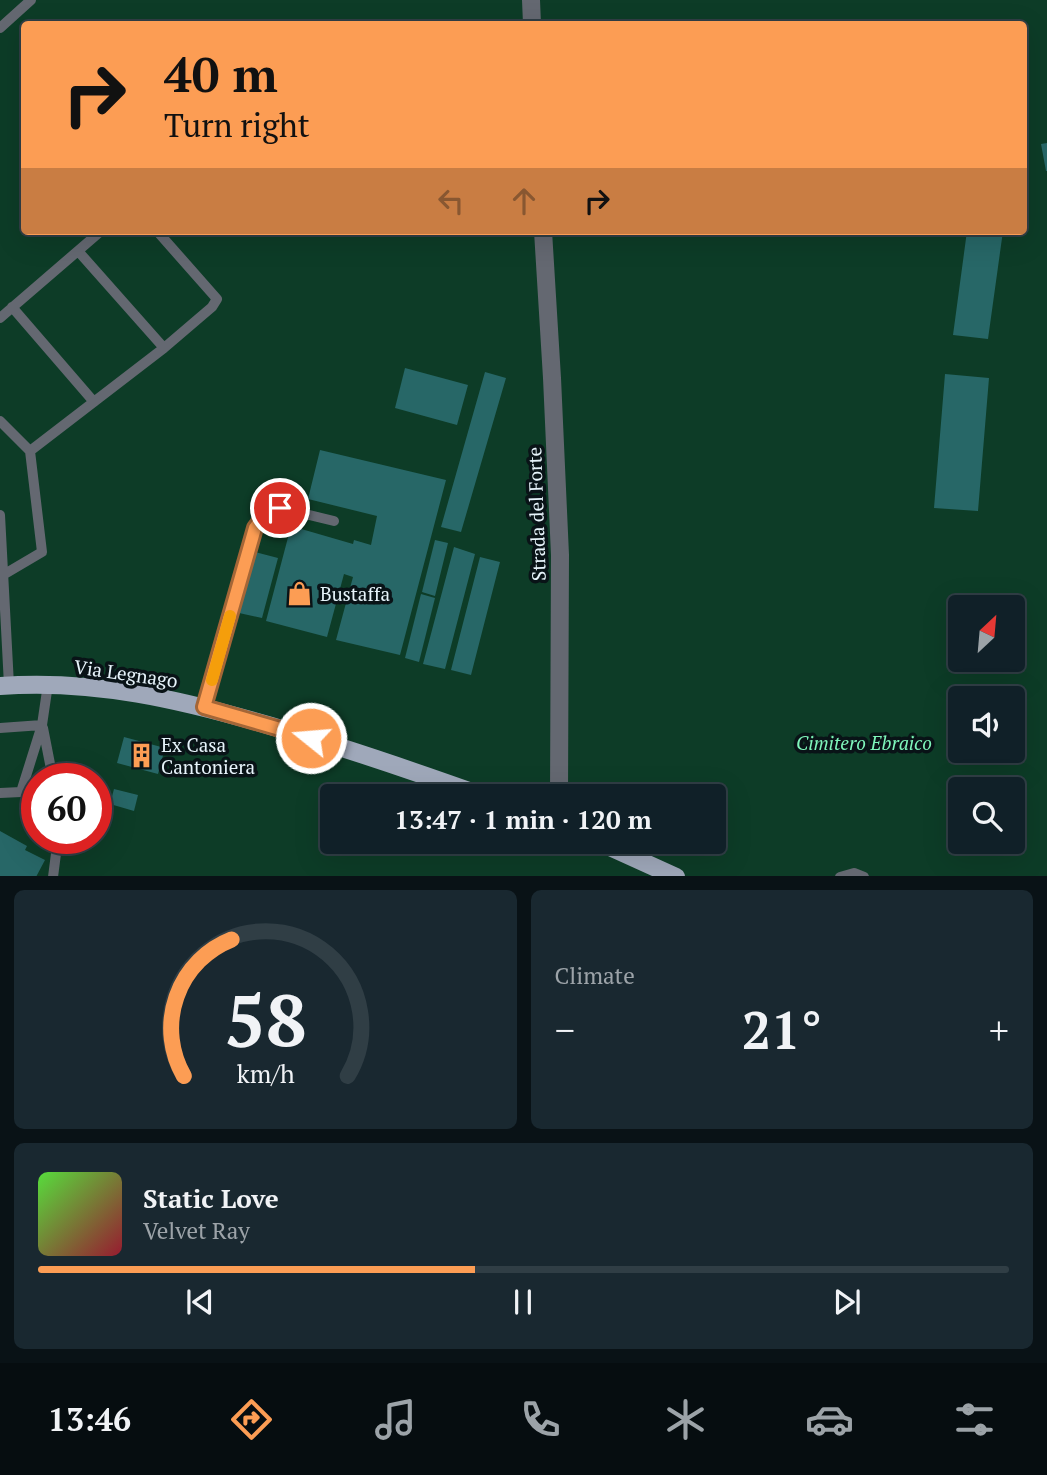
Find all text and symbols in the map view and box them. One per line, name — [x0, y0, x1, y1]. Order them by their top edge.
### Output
text: 40 m — [164, 41, 278, 106]
icon: right — [49, 49, 140, 140]
text: Turn right — [164, 104, 310, 146]
icon: left — [432, 182, 470, 220]
icon: ahead — [505, 182, 543, 220]
icon: right — [578, 182, 616, 220]
street label: Strada del Forte — [521, 447, 551, 581]
pin — [250, 478, 310, 538]
icon: arrive — [261, 489, 299, 527]
shop icon: Bustaffa — [286, 579, 314, 607]
place label: Bustaffa — [320, 581, 390, 606]
north arrow — [948, 595, 1026, 672]
map controls — [948, 595, 1025, 854]
street label: Via Legnago — [73, 653, 179, 693]
button: sound — [948, 686, 1025, 763]
position arrow — [274, 701, 348, 775]
park label: Cimitero Ebraico — [796, 730, 932, 755]
place label: Ex Casa Cantoniera — [161, 732, 256, 779]
building icon: Ex Casa Cantoniera — [127, 741, 155, 769]
speed limit sign: 60 — [21, 763, 112, 854]
button: search — [948, 777, 1025, 854]
text: 13:47 · 1 min · 120 m — [394, 802, 652, 836]
text: Climate — [555, 960, 635, 991]
text: 58 — [224, 970, 306, 1067]
text: 21° — [742, 995, 822, 1064]
text: − — [555, 1005, 575, 1055]
text: + — [989, 1005, 1009, 1055]
text: km/h — [236, 1056, 294, 1089]
text: Static Love — [143, 1181, 279, 1215]
text: Velvet Ray — [143, 1215, 250, 1246]
icon: previous — [181, 1283, 219, 1321]
icon: pause — [504, 1283, 542, 1321]
icon: next — [828, 1283, 866, 1321]
icon: directions — [227, 1395, 276, 1444]
icon: music — [371, 1395, 420, 1444]
icon: phone — [516, 1395, 565, 1444]
icon: climate — [661, 1395, 710, 1444]
icon: car — [805, 1395, 854, 1444]
icon: filters — [950, 1395, 999, 1444]
text: 13:46 — [48, 1398, 131, 1440]

